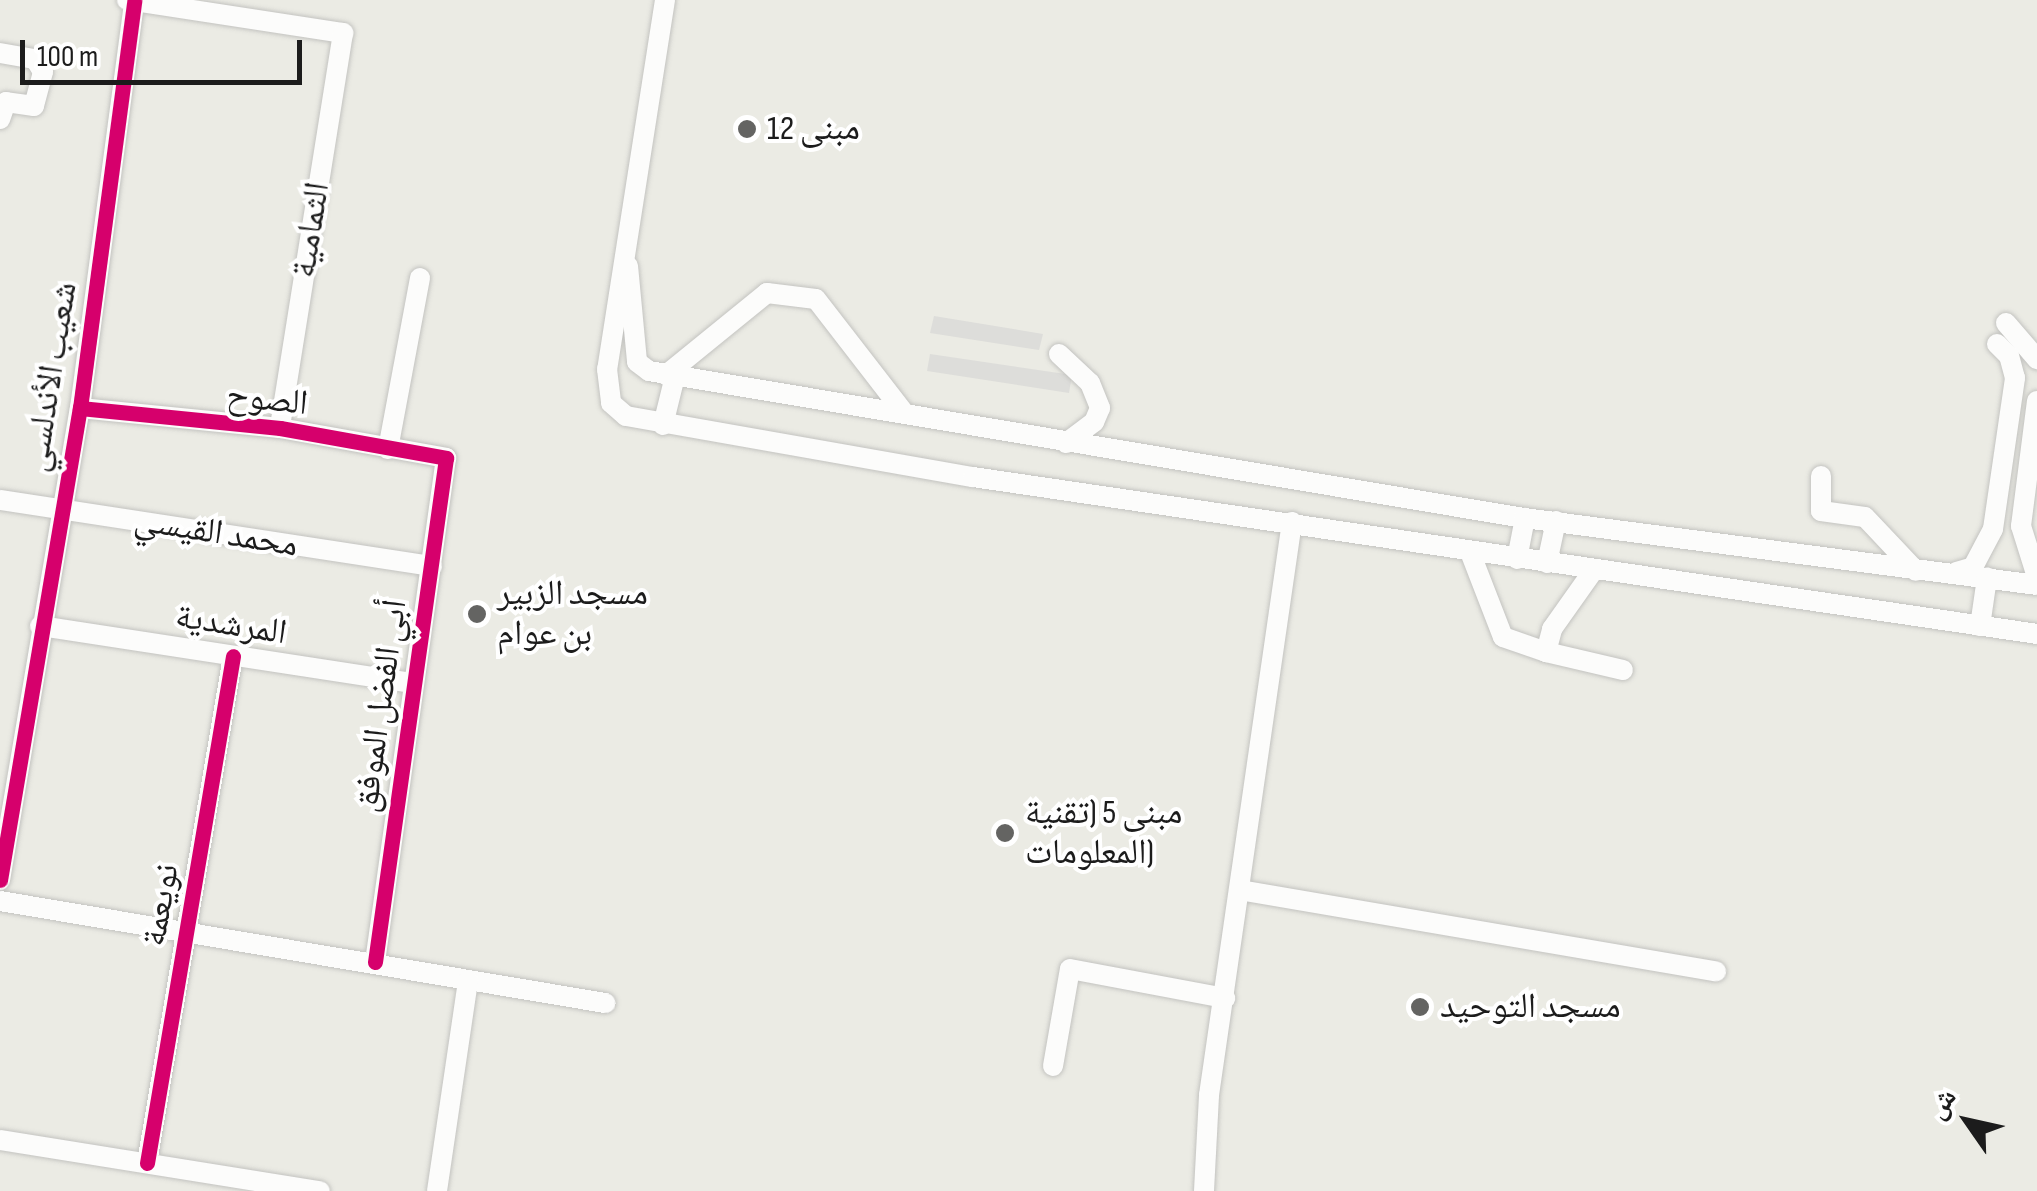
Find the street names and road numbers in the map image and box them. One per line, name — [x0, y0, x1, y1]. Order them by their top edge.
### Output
street label: الثمامية — [283, 179, 339, 281]
street label: شعيب الأندلسي — [15, 279, 87, 475]
street label: الصوح — [224, 375, 310, 425]
street label: محمد القيسي — [131, 499, 301, 567]
street label: المرشدية — [173, 596, 289, 654]
street label: أبي الفضل الموفق — [345, 597, 417, 815]
street label: نويعمة — [133, 861, 189, 949]

